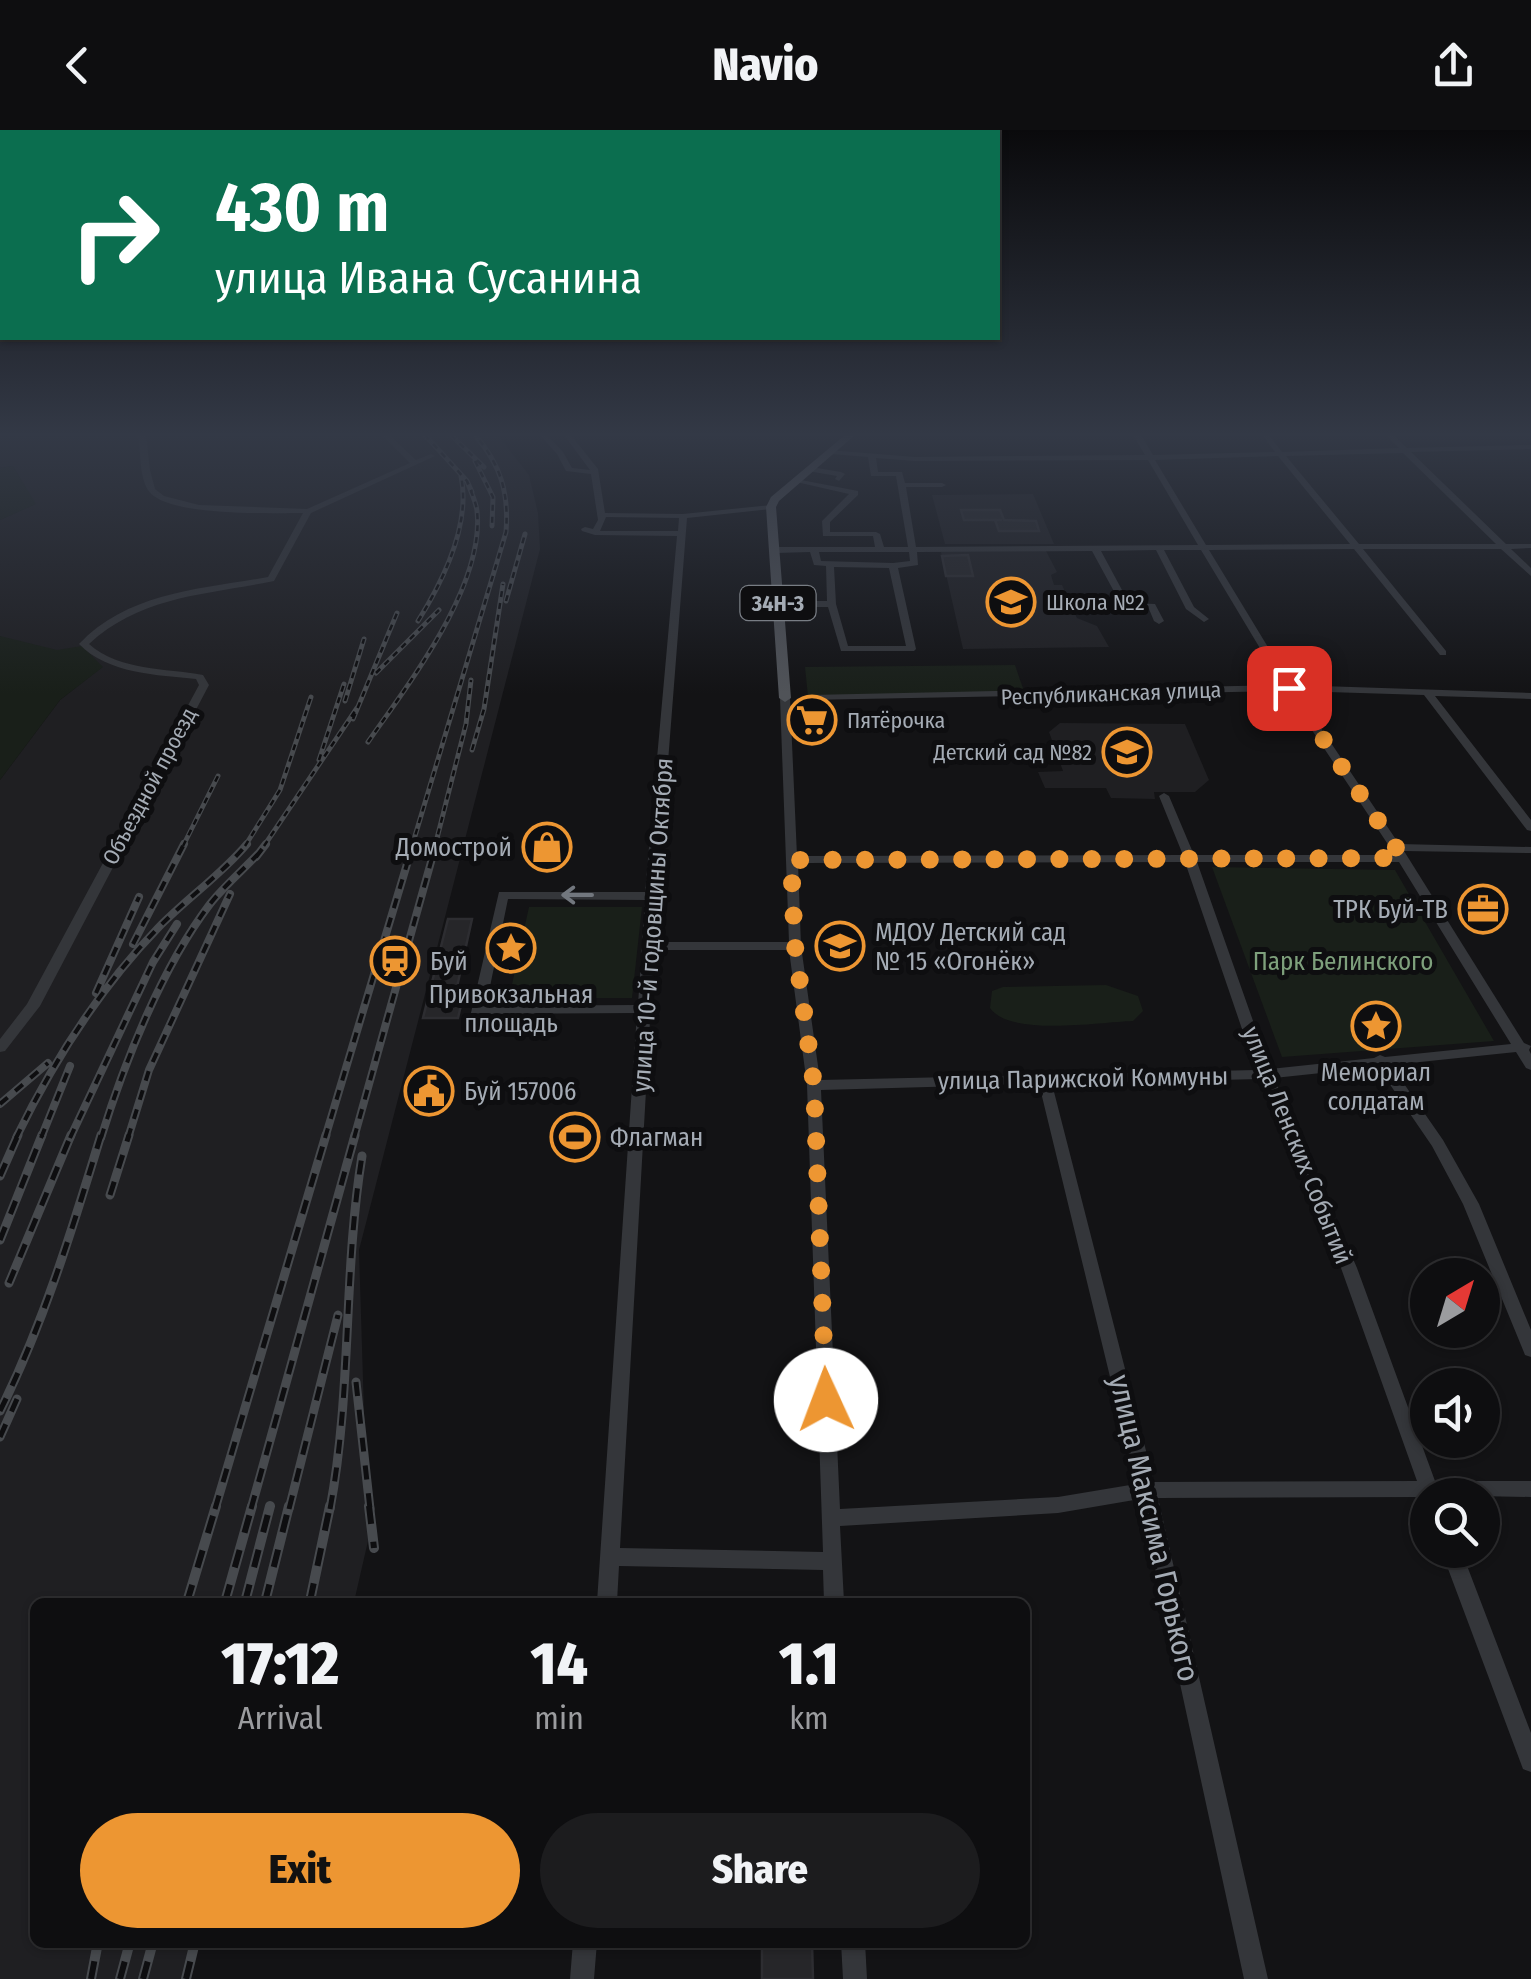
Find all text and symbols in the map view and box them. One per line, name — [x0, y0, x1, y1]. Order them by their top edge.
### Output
icon: back — [50, 38, 105, 93]
text: Navio — [713, 38, 818, 92]
icon: share — [1426, 38, 1481, 93]
text: 430 m — [215, 166, 390, 250]
icon: right — [50, 170, 180, 300]
text: улица Ивана Сусанина — [215, 251, 642, 305]
school or university icon: Школа №2 — [985, 576, 1037, 628]
road number: 34Н-3 — [740, 586, 816, 620]
place label: Школа №2 — [1046, 589, 1145, 616]
pin — [1247, 646, 1332, 731]
icon: arrive — [1262, 661, 1317, 716]
street label: Республиканская улица — [1000, 676, 1222, 711]
supermarket icon: Пятёрочка — [786, 694, 838, 746]
street label: Объездной проезд — [97, 703, 202, 869]
place label: Пятёрочка — [847, 707, 945, 734]
school or university icon: Детский сад №82 — [1101, 726, 1153, 778]
place label: Детский сад №82 — [933, 739, 1092, 766]
street label: улица 10-й годовщины Октября — [626, 757, 680, 1093]
shop icon: Домострой — [521, 821, 573, 873]
place label: Домострой — [395, 833, 512, 863]
office icon: ТРК Буй-ТВ — [1457, 883, 1509, 935]
one-way arrow — [562, 886, 594, 904]
place label: ТРК Буй-ТВ — [1333, 895, 1448, 925]
place label: МДОУ Детский сад № 15 «Огонёк» — [875, 918, 1066, 977]
school or university icon: МДОУ Детский сад № 15 «Огонёк» — [814, 920, 866, 972]
place icon: Привокзальная площадь — [485, 922, 537, 974]
station icon: Буй — [369, 935, 421, 987]
place label: Буй — [430, 947, 468, 977]
park label: Парк Белинского — [1253, 947, 1433, 977]
place label: Привокзальная площадь — [429, 980, 593, 1039]
place icon: Мемориал солдатам — [1350, 1000, 1402, 1052]
street label: улица Ленских Событий — [1236, 1022, 1358, 1269]
place label: Мемориал солдатам — [1321, 1058, 1431, 1117]
street label: улица Парижской Коммуны — [938, 1061, 1229, 1097]
public building icon: Буй 157006 — [403, 1065, 455, 1117]
place label: Буй 157006 — [464, 1077, 576, 1107]
sports icon: Флагман — [549, 1111, 601, 1163]
place label: Флагман — [610, 1123, 703, 1153]
north arrow — [1410, 1258, 1500, 1348]
map controls — [1410, 1258, 1500, 1568]
position arrow — [774, 1348, 878, 1452]
button: sound — [1410, 1368, 1500, 1458]
street label: улица Максима Горького — [1101, 1371, 1207, 1685]
button: search — [1410, 1478, 1500, 1568]
text: 17:12 — [221, 1628, 339, 1700]
text: 14 — [530, 1628, 588, 1700]
text: 1.1 — [779, 1628, 839, 1700]
text: Arrival — [238, 1699, 323, 1737]
text: min — [534, 1699, 584, 1737]
text: km — [789, 1699, 829, 1737]
button: Exit — [80, 1813, 520, 1928]
button: Share — [540, 1813, 980, 1928]

